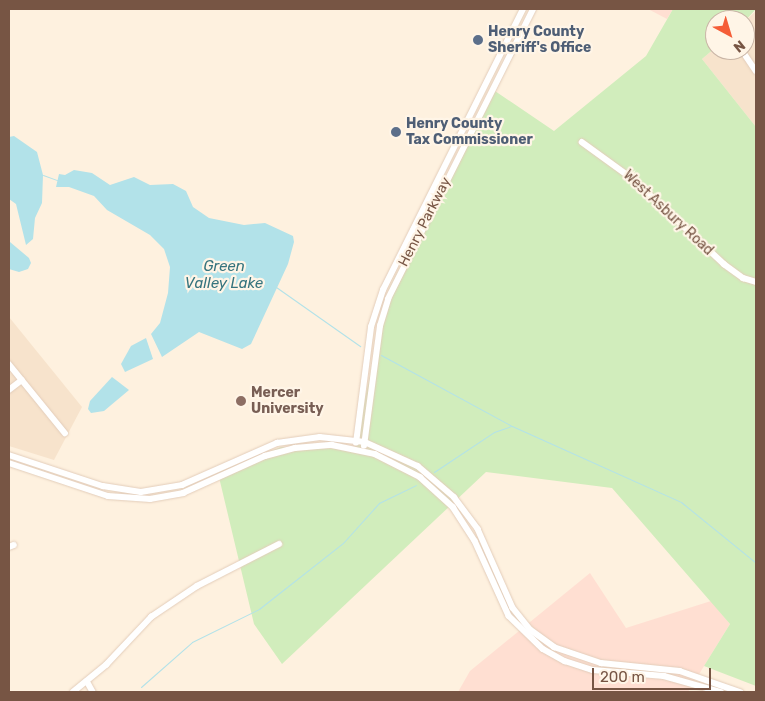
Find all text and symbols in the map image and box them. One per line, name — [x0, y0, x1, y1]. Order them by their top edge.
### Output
north arrow — [705, 10, 755, 60]
place label: Henry County Sheriff's Office — [488, 24, 591, 56]
marker: Henry County Sheriff's Office — [472, 34, 484, 46]
text: N — [730, 36, 748, 56]
place label: Henry County Tax Commissioner — [406, 116, 533, 148]
marker: Henry County Tax Commissioner — [390, 126, 402, 138]
street label: West Asbury Road — [619, 167, 717, 259]
street label: Henry Parkway — [395, 174, 455, 270]
water label: Green Valley Lake — [185, 257, 263, 292]
place label: Mercer University — [251, 385, 324, 418]
marker: Mercer University — [235, 395, 247, 407]
scale bar — [595, 658, 714, 690]
text: 200 m — [600, 668, 645, 686]

